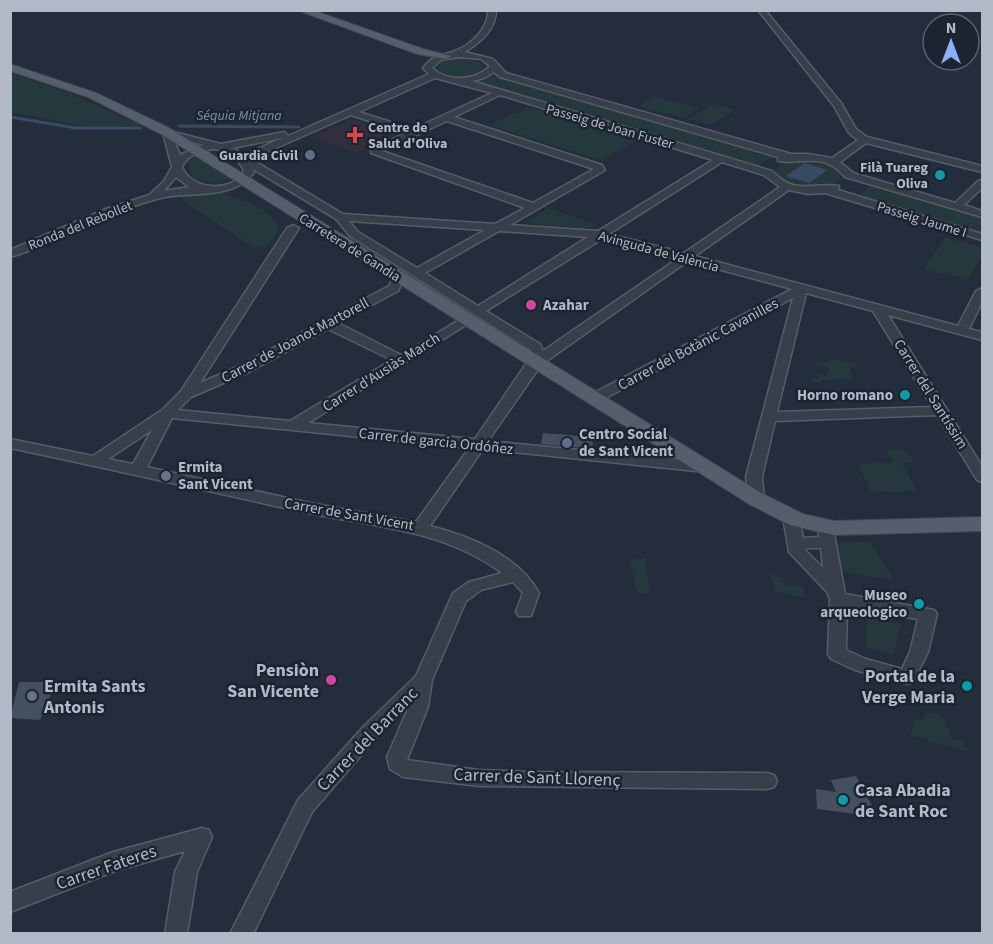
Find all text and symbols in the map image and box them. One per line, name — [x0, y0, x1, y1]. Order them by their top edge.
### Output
north arrow — [921, 12, 981, 72]
text: N — [946, 17, 956, 39]
street label: Passeig de Joan Fuster — [544, 99, 676, 155]
water label: Séquia Mitjana — [196, 106, 282, 126]
place label: Centre de Salut d'Oliva — [368, 118, 447, 154]
marker: Centre de Salut d'Oliva — [346, 126, 364, 144]
place label: Guardia Civil — [219, 146, 298, 166]
marker: Guardia Civil — [303, 148, 317, 162]
place label: Filà Tuareg Oliva — [860, 158, 929, 194]
marker: Filà Tuareg Oliva — [933, 168, 947, 182]
street label: Ronda del Rebollet — [25, 196, 136, 256]
street label: Passeig Jaume I — [874, 197, 969, 243]
street label: Carretera de Gandia — [295, 209, 404, 287]
street label: Avinguda de València — [596, 226, 721, 278]
street label: Carrer de Joanot Martorell — [218, 292, 373, 388]
street label: Carrer del Botànic Cavanilles — [614, 293, 782, 396]
place label: Azahar — [542, 295, 589, 316]
marker: Azahar — [524, 298, 538, 312]
street label: Carrer d'Ausiàs March — [319, 328, 444, 417]
street label: Carrer del Santíssim — [888, 335, 973, 453]
place label: Horno romano — [797, 385, 893, 406]
marker: Horno romano — [898, 388, 912, 402]
street label: Carrer de garcia Ordóñez — [358, 423, 514, 460]
place label: Centro Social de Sant Vicent — [579, 424, 673, 462]
marker: Centro Social de Sant Vicent — [560, 436, 574, 450]
place label: Ermita Sant Vicent — [178, 457, 253, 495]
marker: Ermita Sant Vicent — [159, 469, 173, 483]
street label: Carrer de Sant Vicent — [282, 493, 415, 536]
place label: Museo arqueologico — [820, 585, 907, 623]
marker: Museo arqueologico — [912, 597, 926, 611]
place label: Pensiòn San Vicente — [227, 658, 319, 704]
place label: Portal de la Verge Maria — [861, 664, 955, 710]
marker: Pensiòn San Vicente — [324, 673, 338, 687]
place label: Ermita Sants Antonis — [43, 674, 146, 720]
marker: Portal de la Verge Maria — [960, 679, 974, 693]
street label: Carrer del Barranc — [311, 682, 424, 797]
marker: Ermita Sants Antonis — [25, 689, 39, 703]
street label: Carrer de Sant Llorenç — [453, 762, 621, 793]
place label: Casa Abadia de Sant Roc — [855, 778, 951, 824]
marker: Casa Abadia de Sant Roc — [836, 793, 850, 807]
street label: Carrer Fateres — [53, 839, 160, 896]

